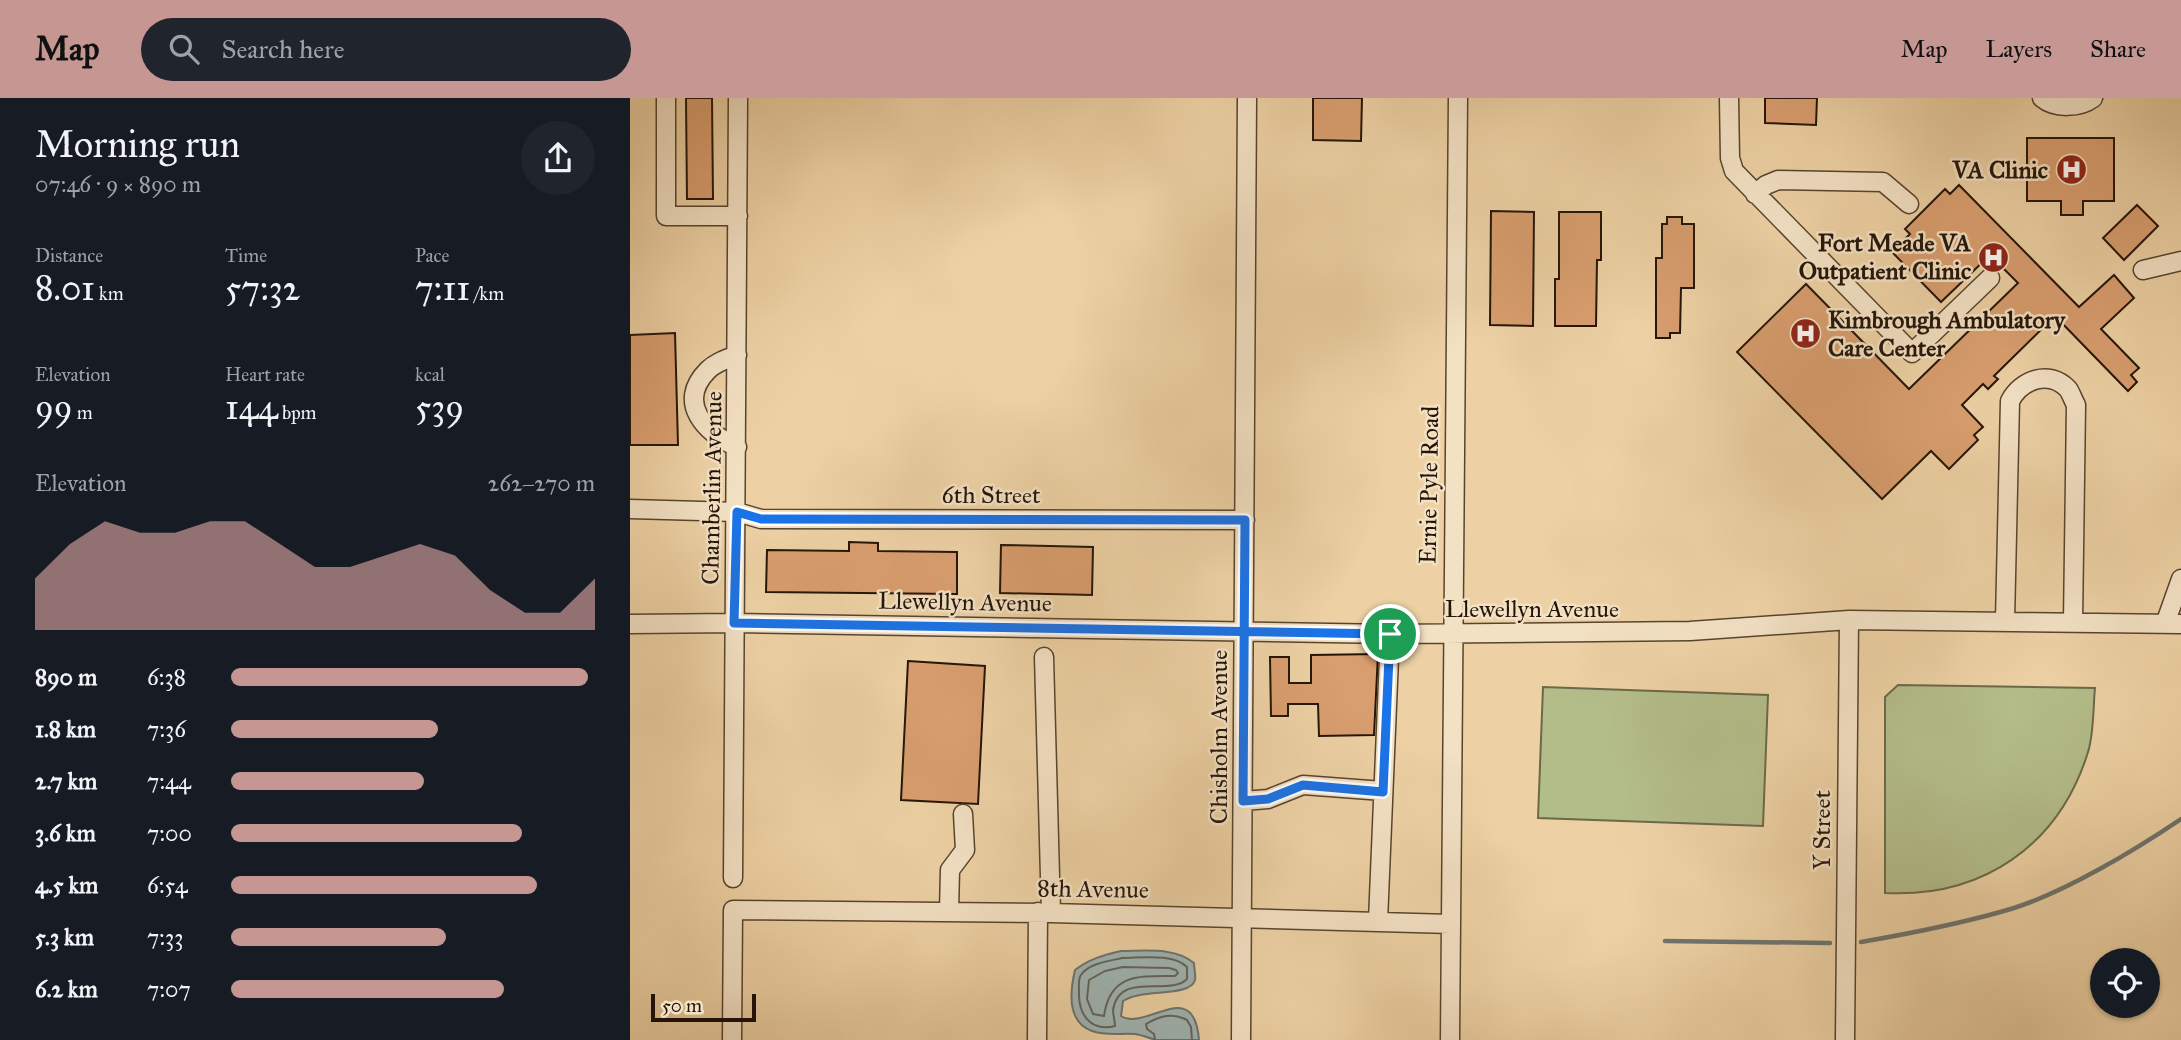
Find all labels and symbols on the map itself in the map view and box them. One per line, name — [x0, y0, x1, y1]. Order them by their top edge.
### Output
hospital icon: VA Clinic — [2054, 153, 2088, 187]
place label: VA Clinic — [1951, 155, 2048, 185]
place label: Fort Meade VA Outpatient Clinic — [1799, 228, 1972, 286]
hospital icon: Fort Meade VA Outpatient Clinic — [1977, 240, 2011, 274]
place label: Kimbrough Ambulatory Care Center — [1828, 305, 2067, 363]
hospital icon: Kimbrough Ambulatory Care Center — [1788, 317, 1822, 351]
street label: Chamberlin Avenue — [695, 391, 729, 585]
street label: Ernie Pyle Road — [1413, 406, 1445, 564]
street label: 6th Street — [942, 480, 1041, 510]
street label: Llewellyn Avenue — [878, 585, 1052, 619]
street label: Llewellyn Avenue — [1445, 594, 1619, 624]
pin — [1360, 604, 1420, 664]
street label: Chisholm Avenue — [1204, 650, 1234, 824]
street label: Y Street — [1807, 789, 1837, 870]
street label: 8th Avenue — [1037, 873, 1149, 905]
scale bar — [651, 991, 756, 1023]

